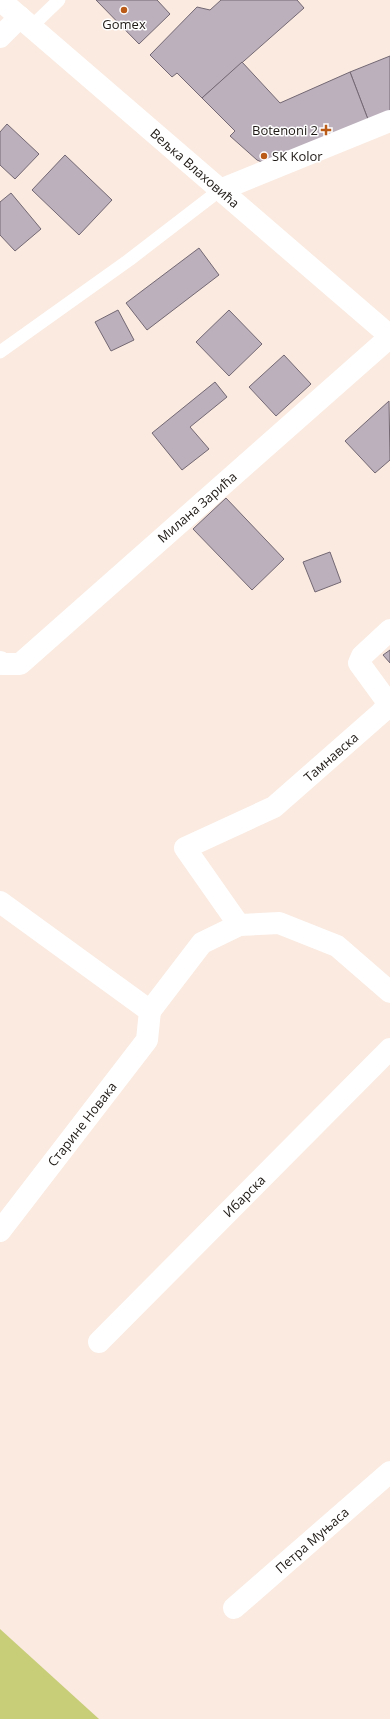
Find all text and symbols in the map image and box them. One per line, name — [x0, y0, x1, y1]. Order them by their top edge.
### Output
marker: Gomex — [119, 5, 129, 15]
place label: Gomex — [102, 15, 146, 33]
place label: Botenoni 2 — [252, 121, 318, 139]
street label: Вељка Влаховића — [147, 124, 243, 212]
marker: Botenoni 2 — [321, 125, 331, 135]
place label: SK Kolor — [272, 147, 323, 165]
marker: SK Kolor — [259, 151, 269, 161]
street label: Милана Зарића — [153, 468, 241, 546]
street label: Тамнавска — [300, 728, 362, 786]
street label: Старине Новака — [43, 1078, 121, 1170]
street label: Ибарска — [219, 1171, 269, 1221]
street label: Петра Муњаса — [271, 1503, 353, 1577]

